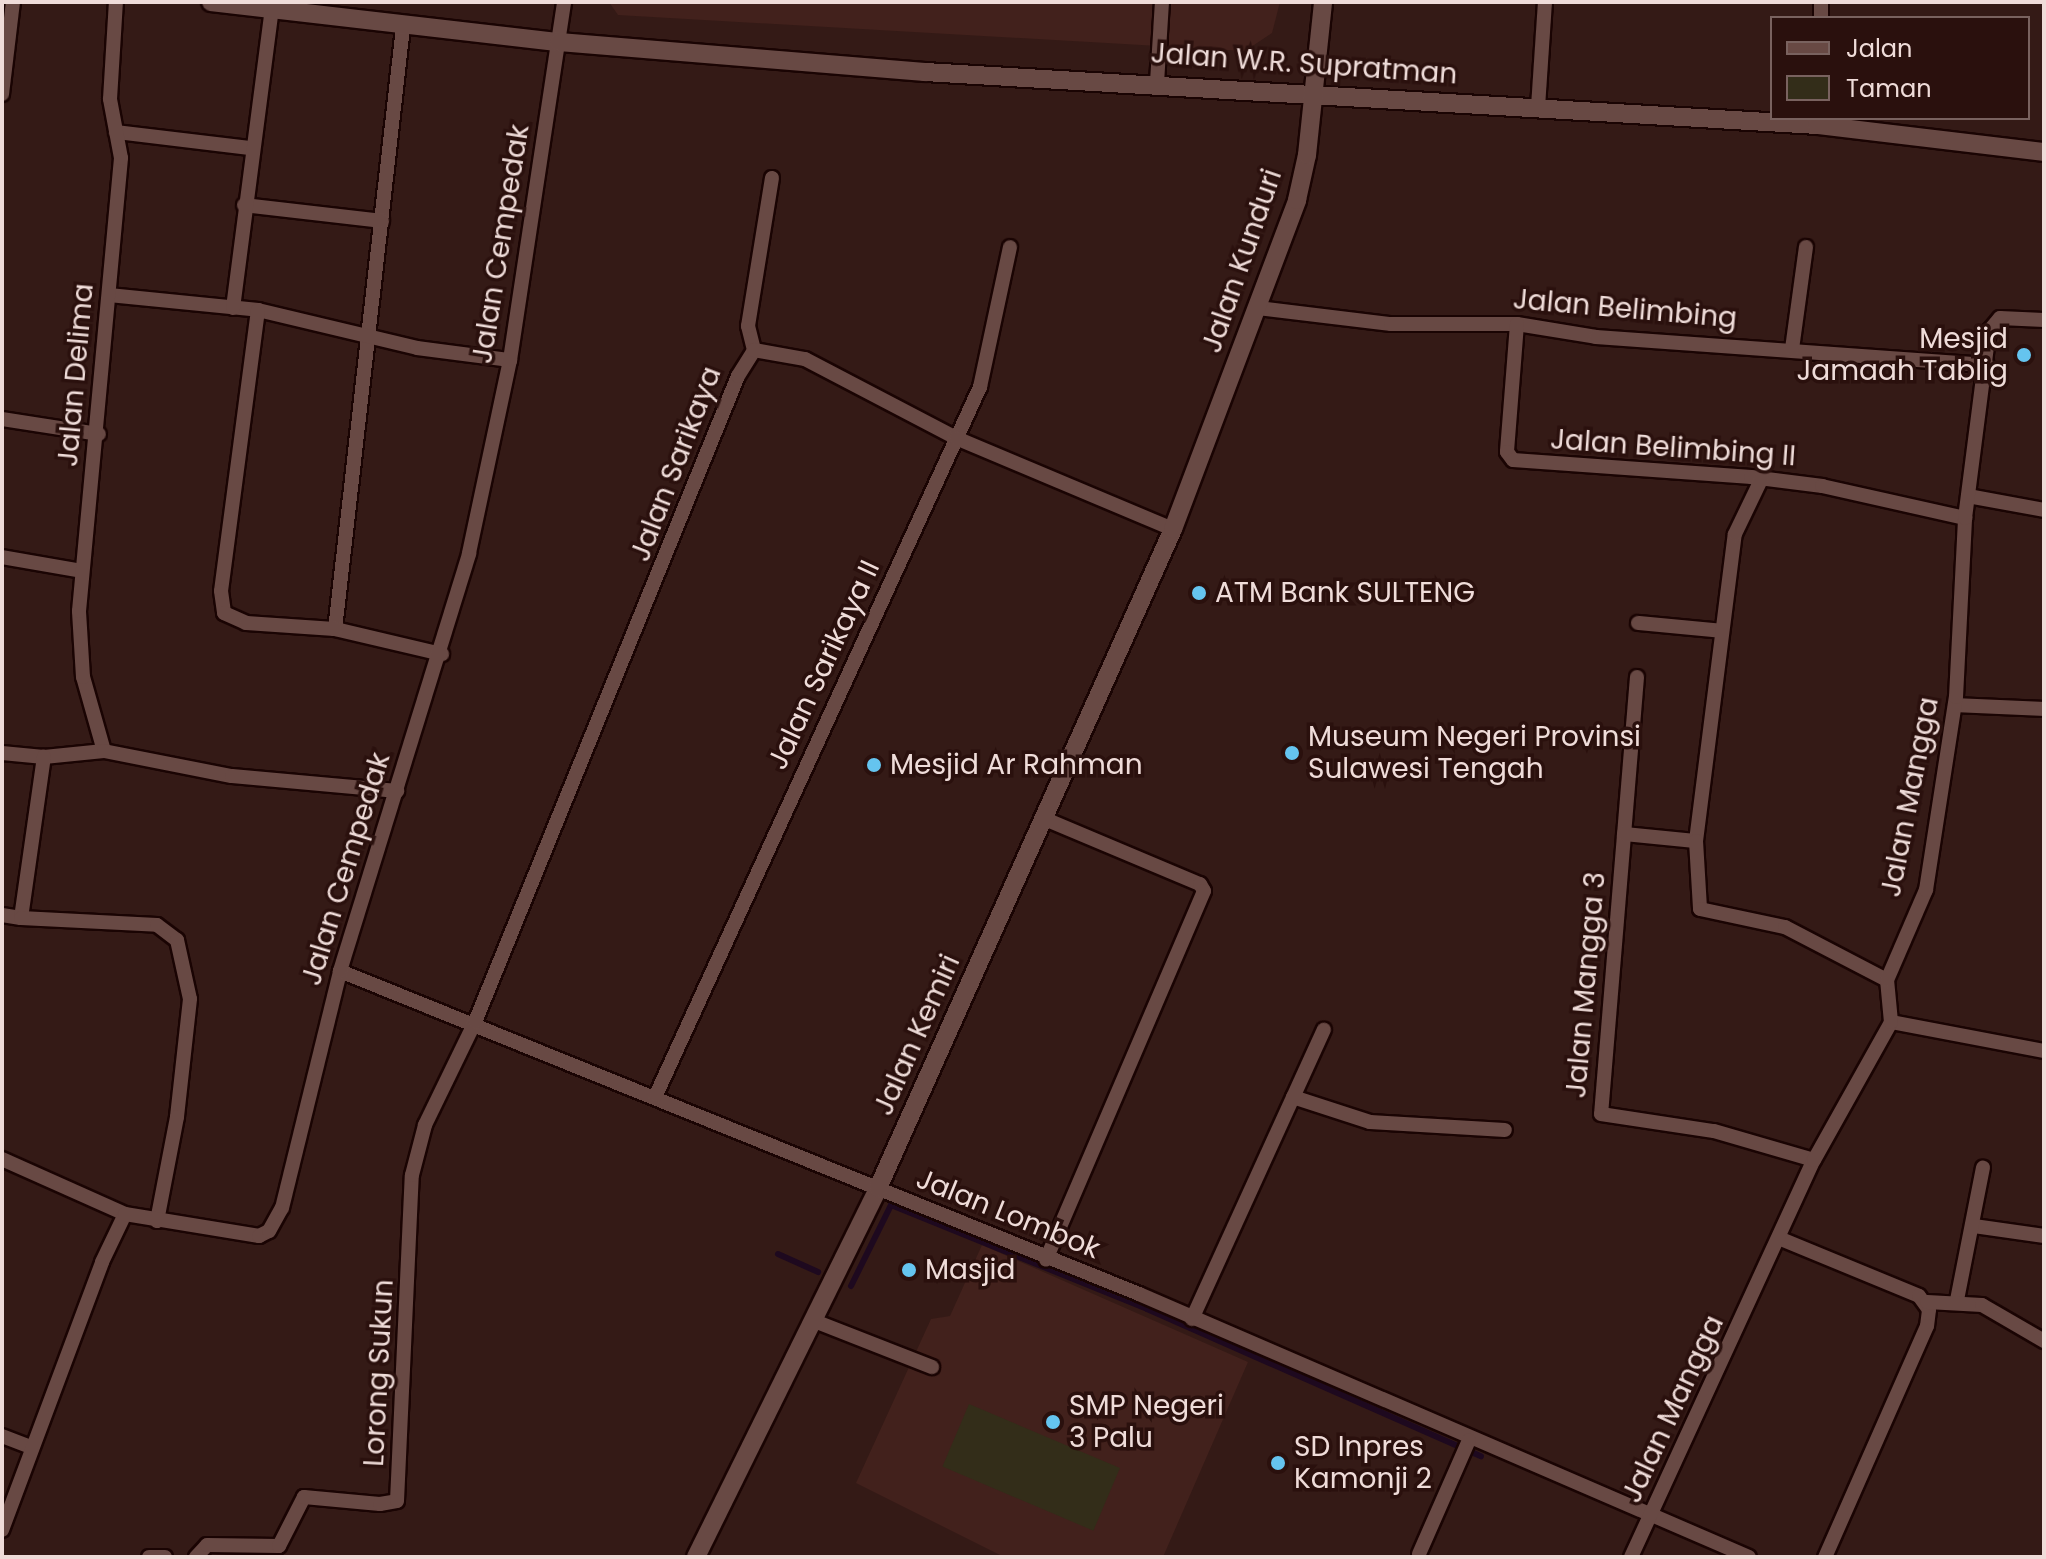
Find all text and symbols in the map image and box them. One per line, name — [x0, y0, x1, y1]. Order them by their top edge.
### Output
legend — [1770, 16, 2030, 120]
text: Jalan — [1846, 32, 1912, 65]
street label: Jalan W.R. Supratman — [1150, 37, 1458, 91]
text: Taman — [1846, 72, 1932, 105]
street label: Jalan Cempedak — [466, 122, 536, 366]
street label: Jalan Kunduri — [1195, 165, 1289, 357]
street label: Jalan Delima — [51, 282, 101, 468]
street label: Jalan Belimbing — [1512, 282, 1738, 336]
place label: Mesjid Jamaah Tablig — [1796, 322, 2008, 388]
marker: Mesjid Jamaah Tablig — [2015, 346, 2033, 364]
street label: Jalan Sarikaya — [623, 362, 729, 566]
street label: Jalan Belimbing II — [1549, 423, 1797, 473]
street label: Jalan Sarikaya II — [761, 555, 887, 775]
place label: ATM Bank SULTENG — [1215, 576, 1475, 610]
marker: ATM Bank SULTENG — [1190, 584, 1208, 602]
street label: Jalan Mangga — [1874, 694, 1946, 900]
place label: Museum Negeri Provinsi Sulawesi Tengah — [1308, 720, 1641, 786]
marker: Museum Negeri Provinsi Sulawesi Tengah — [1283, 744, 1301, 762]
place label: Mesjid Ar Rahman — [890, 748, 1143, 782]
street label: Jalan Cempedak — [295, 749, 397, 989]
marker: Mesjid Ar Rahman — [865, 756, 883, 774]
street label: Jalan Mangga 3 — [1559, 871, 1613, 1099]
street label: Jalan Kemiri — [867, 950, 967, 1120]
street label: Jalan Lombok — [911, 1162, 1105, 1266]
place label: Masjid — [925, 1253, 1015, 1287]
marker: Masjid — [900, 1261, 918, 1279]
street label: Lorong Sukun — [357, 1279, 401, 1467]
street label: Jalan Mangga — [1615, 1310, 1731, 1508]
place label: SMP Negeri 3 Palu — [1069, 1389, 1224, 1455]
marker: SMP Negeri 3 Palu — [1044, 1413, 1062, 1431]
place label: SD Inpres Kamonji 2 — [1294, 1430, 1432, 1496]
marker: SD Inpres Kamonji 2 — [1269, 1454, 1287, 1472]

